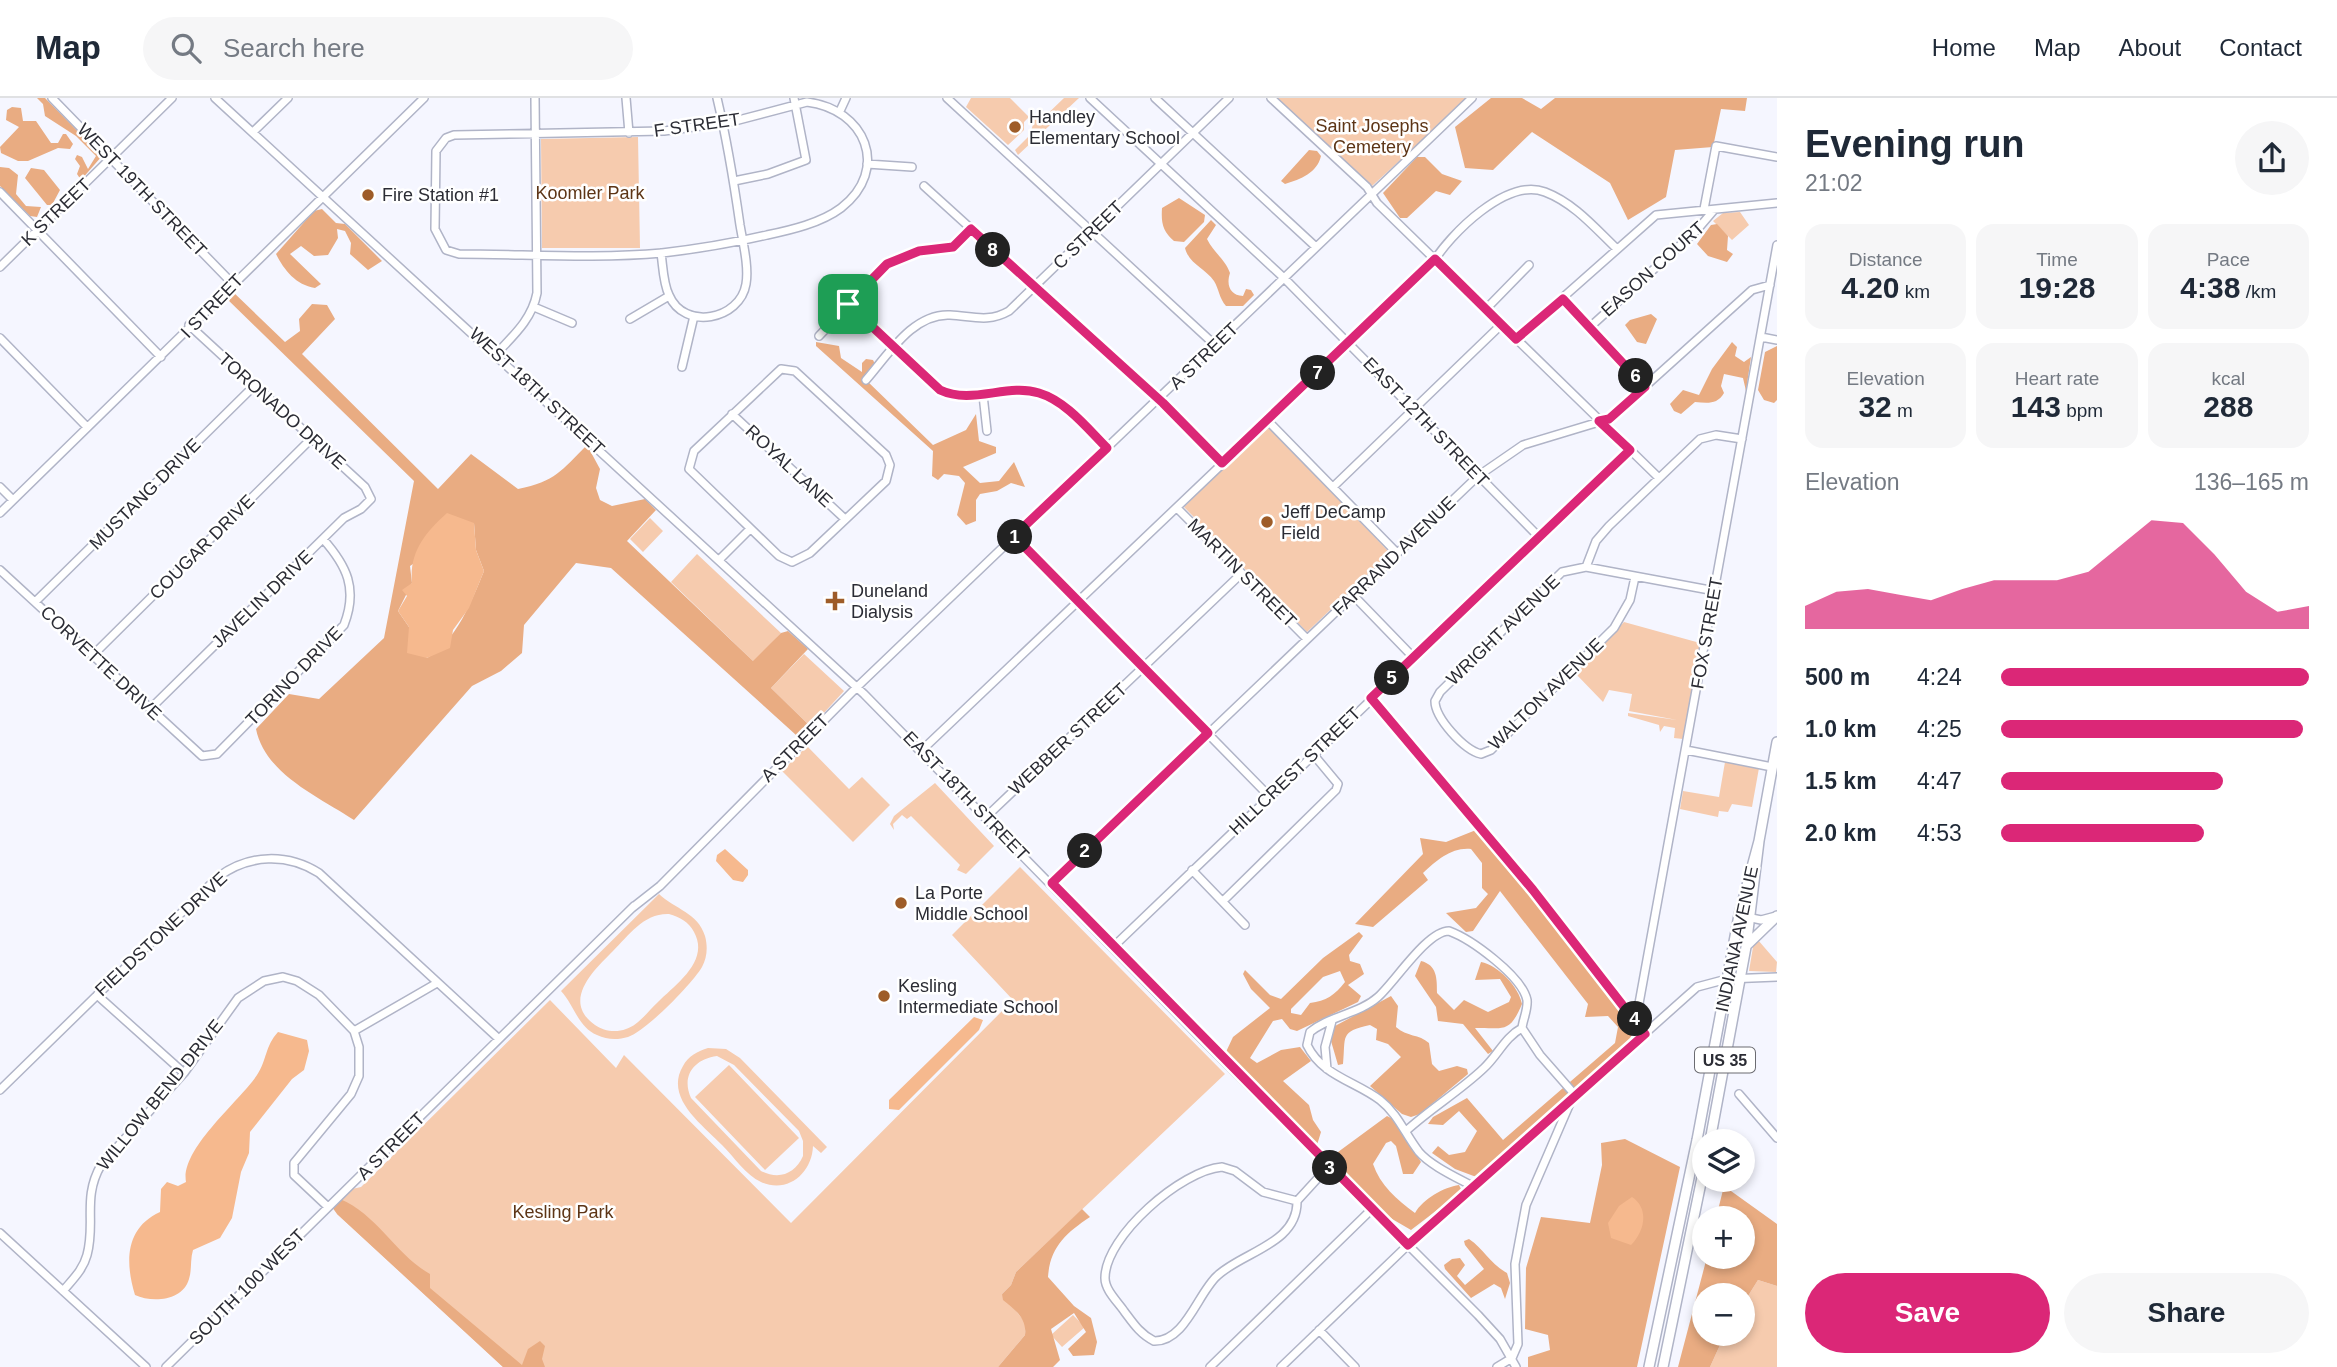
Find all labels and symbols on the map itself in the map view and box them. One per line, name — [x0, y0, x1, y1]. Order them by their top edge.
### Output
place label: Handley Elementary School — [1029, 107, 1180, 148]
street label: F STREET — [653, 109, 741, 141]
park label: Saint Josephs Cemetery — [1315, 116, 1429, 157]
street label: WEST 19TH STREET — [73, 119, 211, 261]
marker: Handley Elementary School — [1007, 119, 1023, 135]
street label: K STREET — [17, 174, 95, 250]
park label: Koomler Park — [535, 183, 646, 203]
place label: Fire Station #1 — [382, 185, 499, 205]
marker: Fire Station #1 — [360, 187, 376, 203]
street label: C STREET — [1049, 197, 1127, 273]
street label: EASON COURT — [1597, 218, 1709, 320]
pin: 8 — [976, 232, 1010, 268]
street label: I STREET — [177, 270, 247, 342]
pin — [818, 274, 878, 334]
street label: A STREET — [1166, 319, 1242, 393]
street label: WEST 18TH STREET — [466, 323, 608, 459]
street label: TORONADO DRIVE — [214, 349, 350, 473]
street label: EAST 12TH STREET — [1359, 353, 1493, 491]
pin: 7 — [1300, 356, 1336, 390]
pin: 6 — [1618, 358, 1654, 394]
street label: ROYAL LANE — [742, 421, 836, 511]
street label: MUSTANG DRIVE — [85, 434, 205, 554]
street label: COUGAR DRIVE — [146, 491, 258, 603]
street label: FARRAND AVENUE — [1329, 492, 1459, 620]
place label: Jeff DeCamp Field — [1281, 502, 1386, 543]
marker: Jeff DeCamp Field — [1259, 514, 1275, 530]
street label: MARTIN STREET — [1184, 515, 1300, 631]
pin: 1 — [998, 520, 1032, 555]
street label: JAVELIN DRIVE — [208, 546, 316, 652]
street label: WRIGHT AVENUE — [1442, 571, 1564, 689]
street label: FOX STREET — [1687, 576, 1727, 690]
place label: Duneland Dialysis — [851, 581, 928, 622]
marker: Duneland Dialysis — [825, 591, 845, 611]
street label: CORVETTE DRIVE — [37, 602, 165, 724]
street label: TORINO DRIVE — [242, 622, 346, 730]
street label: WALTON AVENUE — [1485, 634, 1607, 754]
pin: 5 — [1374, 660, 1410, 696]
street label: WEBBER STREET — [1005, 679, 1131, 799]
street label: HILLCREST STREET — [1225, 703, 1365, 839]
street label: A STREET — [757, 710, 833, 786]
street label: EAST 18TH STREET — [899, 727, 1033, 865]
pin: 2 — [1068, 834, 1102, 868]
street label: INDIANA AVENUE — [1712, 864, 1762, 1014]
street label: FIELDSTONE DRIVE — [91, 868, 231, 1000]
place label: La Porte Middle School — [915, 883, 1028, 924]
marker: La Porte Middle School — [893, 895, 909, 911]
place label: Kesling Intermediate School — [898, 976, 1058, 1017]
marker: Kesling Intermediate School — [876, 988, 892, 1004]
pin: 4 — [1618, 1002, 1652, 1037]
street label: WILLOW BEND DRIVE — [93, 1016, 227, 1174]
road number: US 35 — [1695, 1048, 1755, 1072]
street label: A STREET — [353, 1108, 429, 1184]
pin: 3 — [1312, 1150, 1348, 1186]
park label: Kesling Park — [512, 1202, 615, 1222]
street label: SOUTH 100 WEST — [185, 1225, 309, 1349]

